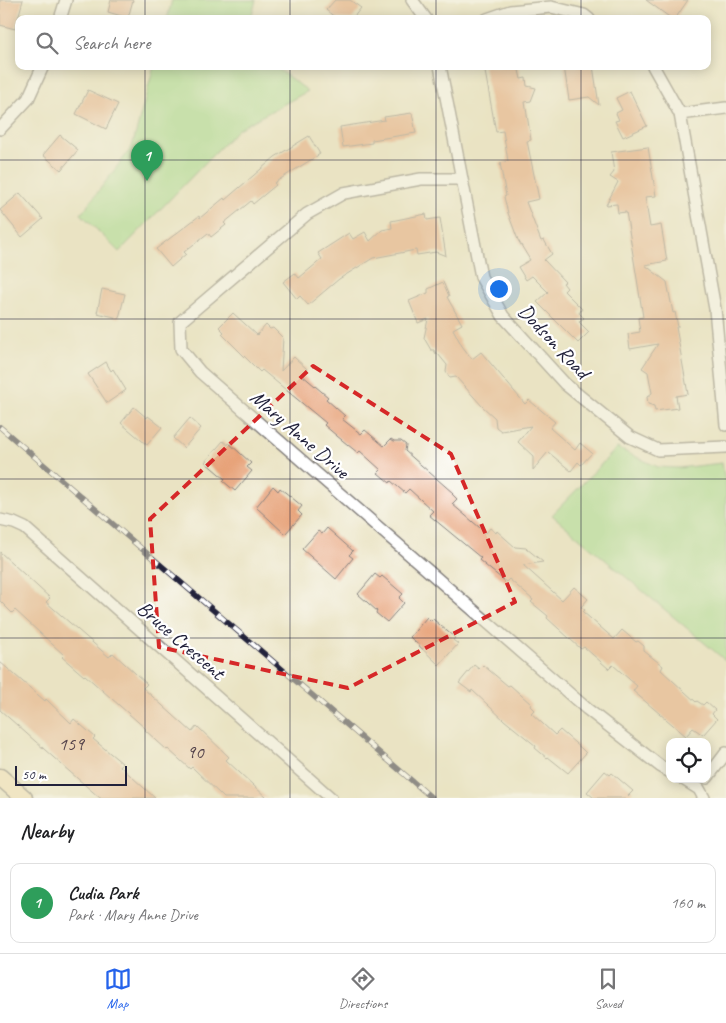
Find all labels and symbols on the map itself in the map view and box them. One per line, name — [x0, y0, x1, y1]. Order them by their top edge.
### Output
pin: 1 — [131, 140, 163, 181]
your location — [486, 276, 512, 302]
street label: Dodson Road — [513, 298, 598, 387]
street label: Mary Anne Drive — [245, 384, 356, 485]
street label: Bruce Crescent — [132, 595, 232, 687]
house number: 159 — [58, 732, 85, 756]
house number: 90 — [186, 740, 205, 764]
scale bar — [15, 763, 128, 786]

